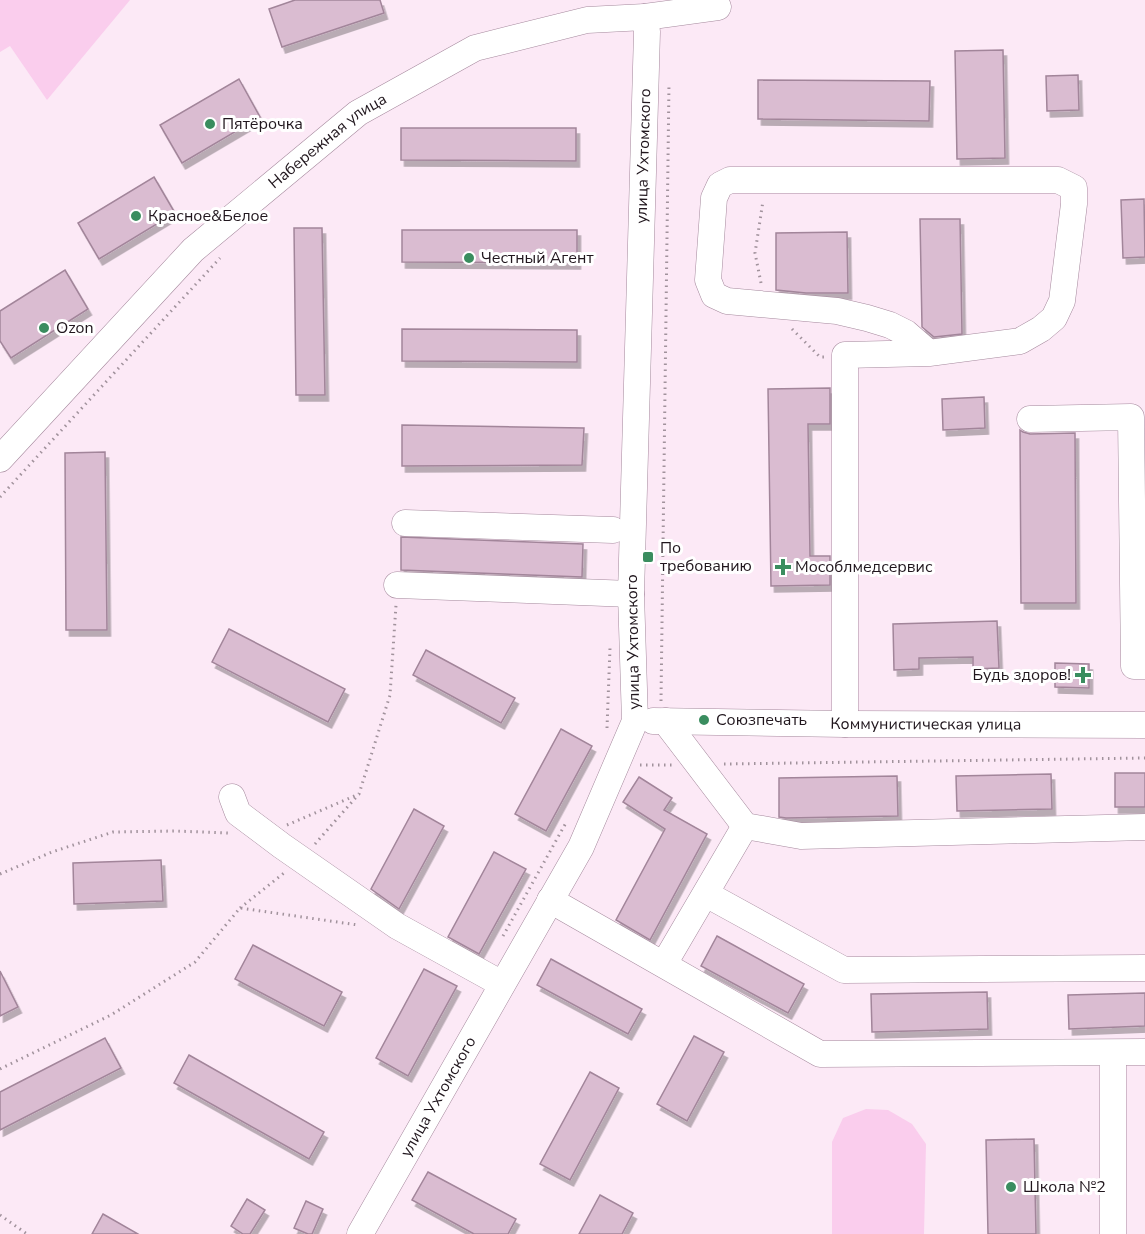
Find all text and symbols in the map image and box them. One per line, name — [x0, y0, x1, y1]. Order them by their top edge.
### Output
street label: Набережная улица — [264, 88, 391, 194]
street label: улица Ухтомского — [631, 88, 656, 224]
place label: Пятёрочка — [222, 113, 303, 135]
marker: Пятёрочка — [203, 117, 217, 131]
place label: Красное&Белое — [148, 205, 268, 227]
marker: Красное&Белое — [129, 209, 143, 223]
place label: Честный Агент — [481, 247, 594, 269]
marker: Честный Агент — [462, 251, 476, 265]
place label: Ozon — [56, 317, 94, 339]
marker: Ozon — [37, 321, 51, 335]
place label: По требованию — [660, 537, 752, 577]
marker: По требованию — [641, 550, 655, 564]
place label: Мособлмедсервис — [795, 556, 933, 578]
marker: Мособлмедсервис — [776, 560, 790, 574]
street label: улица Ухтомского — [621, 574, 645, 710]
place label: Будь здоров! — [972, 664, 1071, 686]
marker: Будь здоров! — [1076, 668, 1090, 682]
place label: Союзпечать — [716, 709, 807, 731]
marker: Союзпечать — [697, 713, 711, 727]
street label: Коммунистическая улица — [830, 713, 1022, 736]
street label: улица Ухтомского — [395, 1033, 481, 1161]
place label: Школа №2 — [1023, 1176, 1106, 1198]
marker: Школа №2 — [1004, 1180, 1018, 1194]

